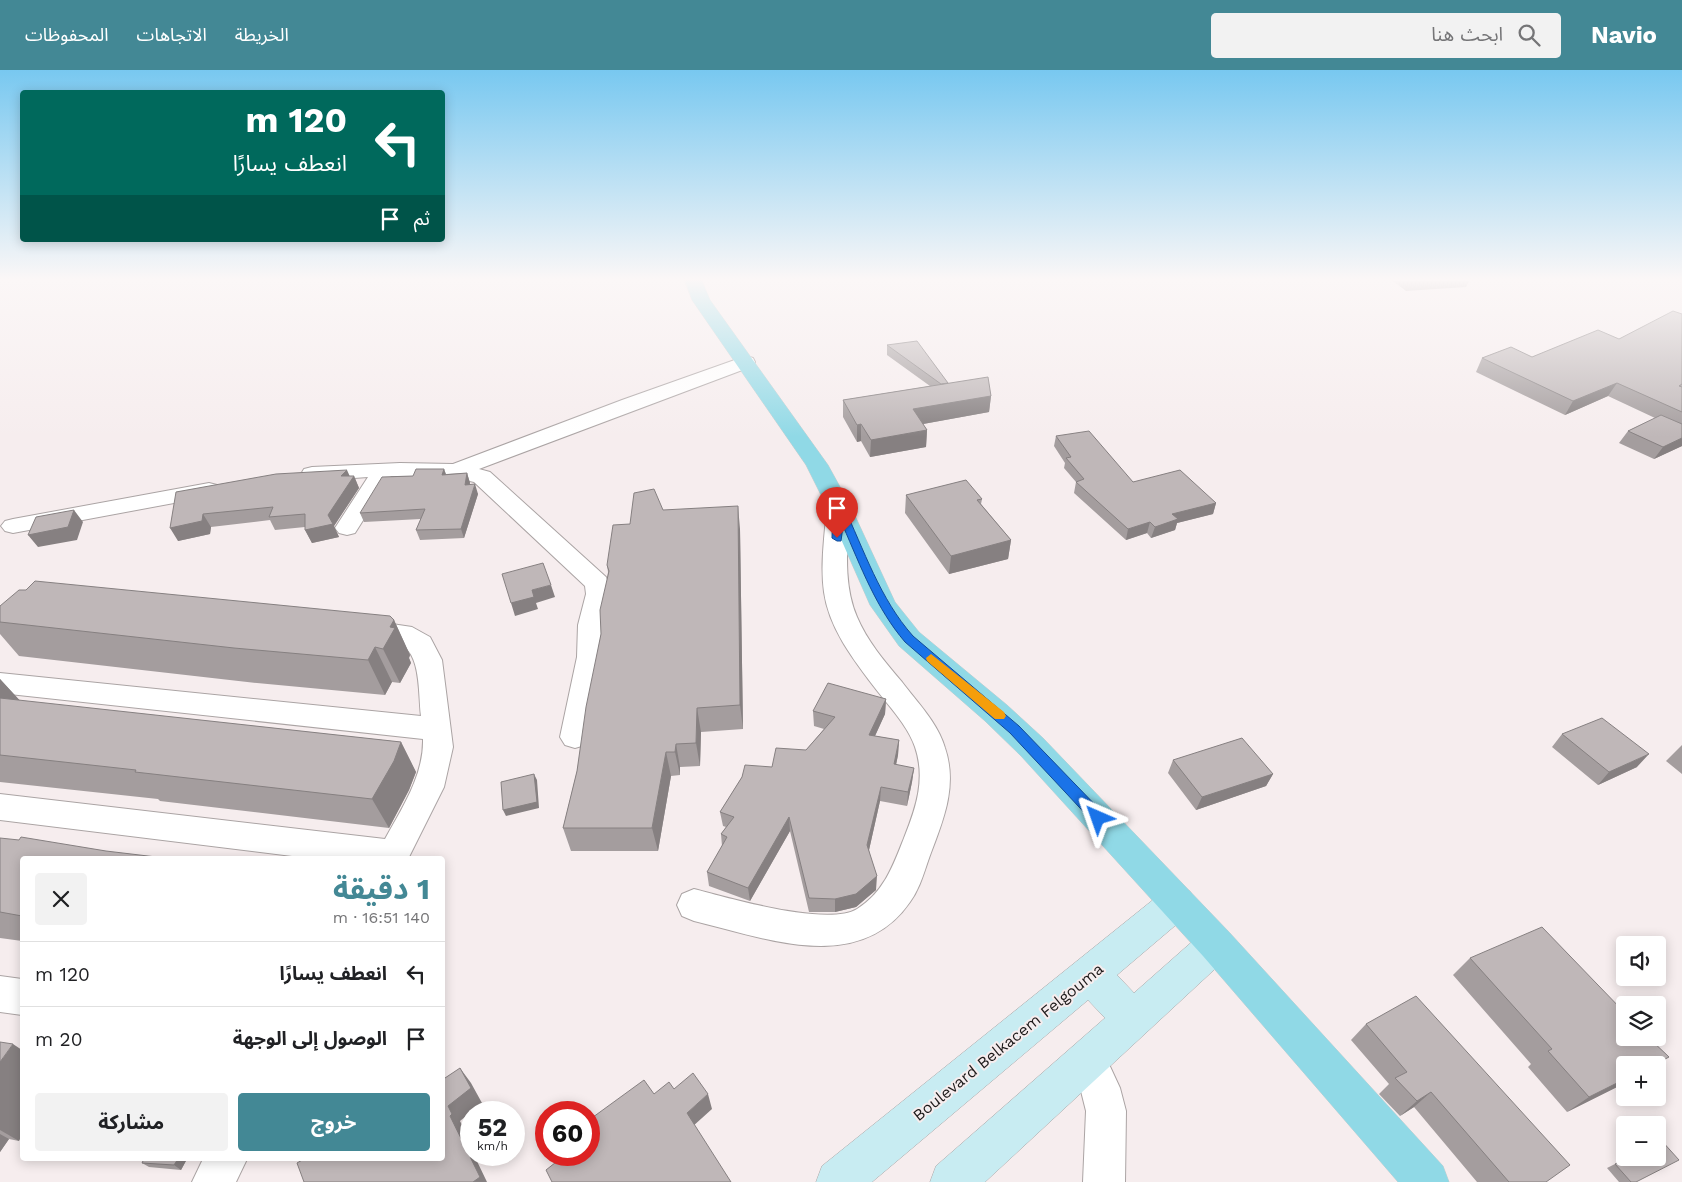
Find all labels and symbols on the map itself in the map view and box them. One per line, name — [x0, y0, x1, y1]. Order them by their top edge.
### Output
pin — [816, 487, 858, 538]
position arrow — [1071, 791, 1123, 843]
street label: Boulevard Belkacem Felgouma — [909, 959, 1107, 1125]
speed limit sign: 60 — [535, 1101, 600, 1166]

